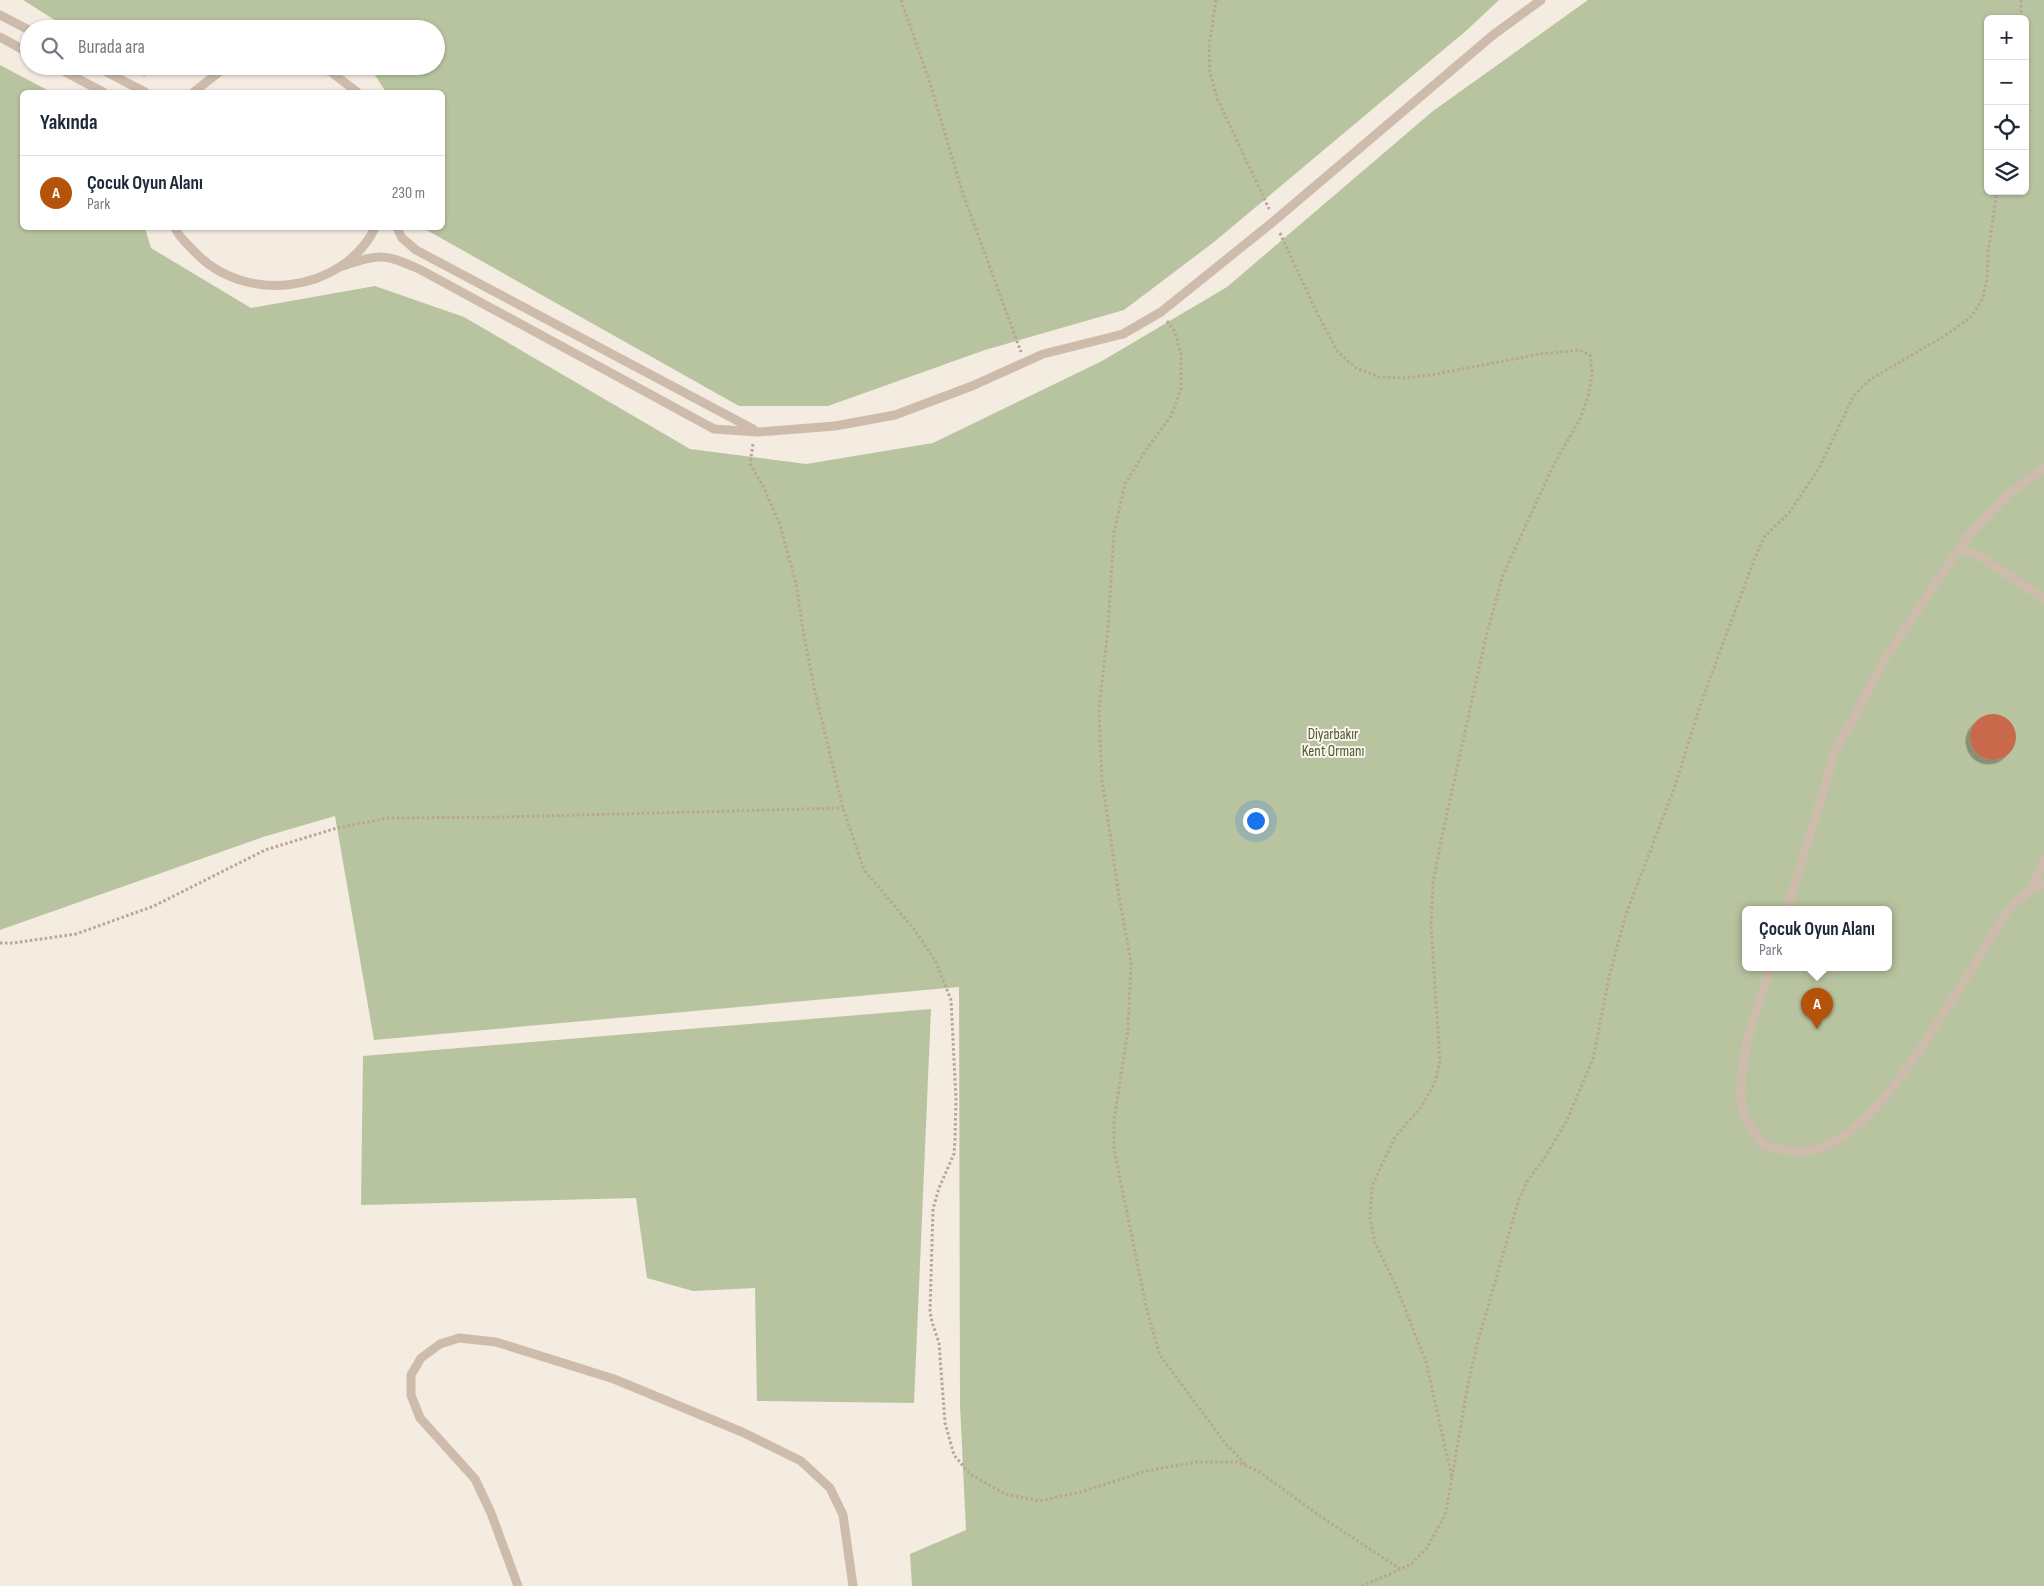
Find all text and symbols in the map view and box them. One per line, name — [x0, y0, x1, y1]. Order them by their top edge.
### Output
map controls — [1984, 15, 2029, 195]
button: + — [1984, 15, 2029, 60]
search box — [20, 20, 445, 75]
icon: search — [38, 34, 66, 62]
text: Burada ara — [78, 36, 145, 59]
button: − — [1984, 60, 2029, 105]
button: locate — [1984, 105, 2029, 150]
text: Yakında — [40, 110, 97, 135]
button: layers — [1984, 150, 2029, 195]
text: Çocuk Oyun Alanı — [87, 172, 203, 195]
text: A — [52, 184, 60, 203]
text: 230 m — [392, 184, 425, 203]
text: Park — [87, 195, 110, 214]
park label: Diyarbakır Kent Ormanı — [1302, 725, 1364, 761]
your location — [1243, 808, 1269, 834]
popup — [1742, 906, 1892, 971]
text: Çocuk Oyun Alanı — [1759, 918, 1875, 941]
text: Park — [1759, 941, 1782, 960]
pin: A — [1801, 988, 1833, 1029]

